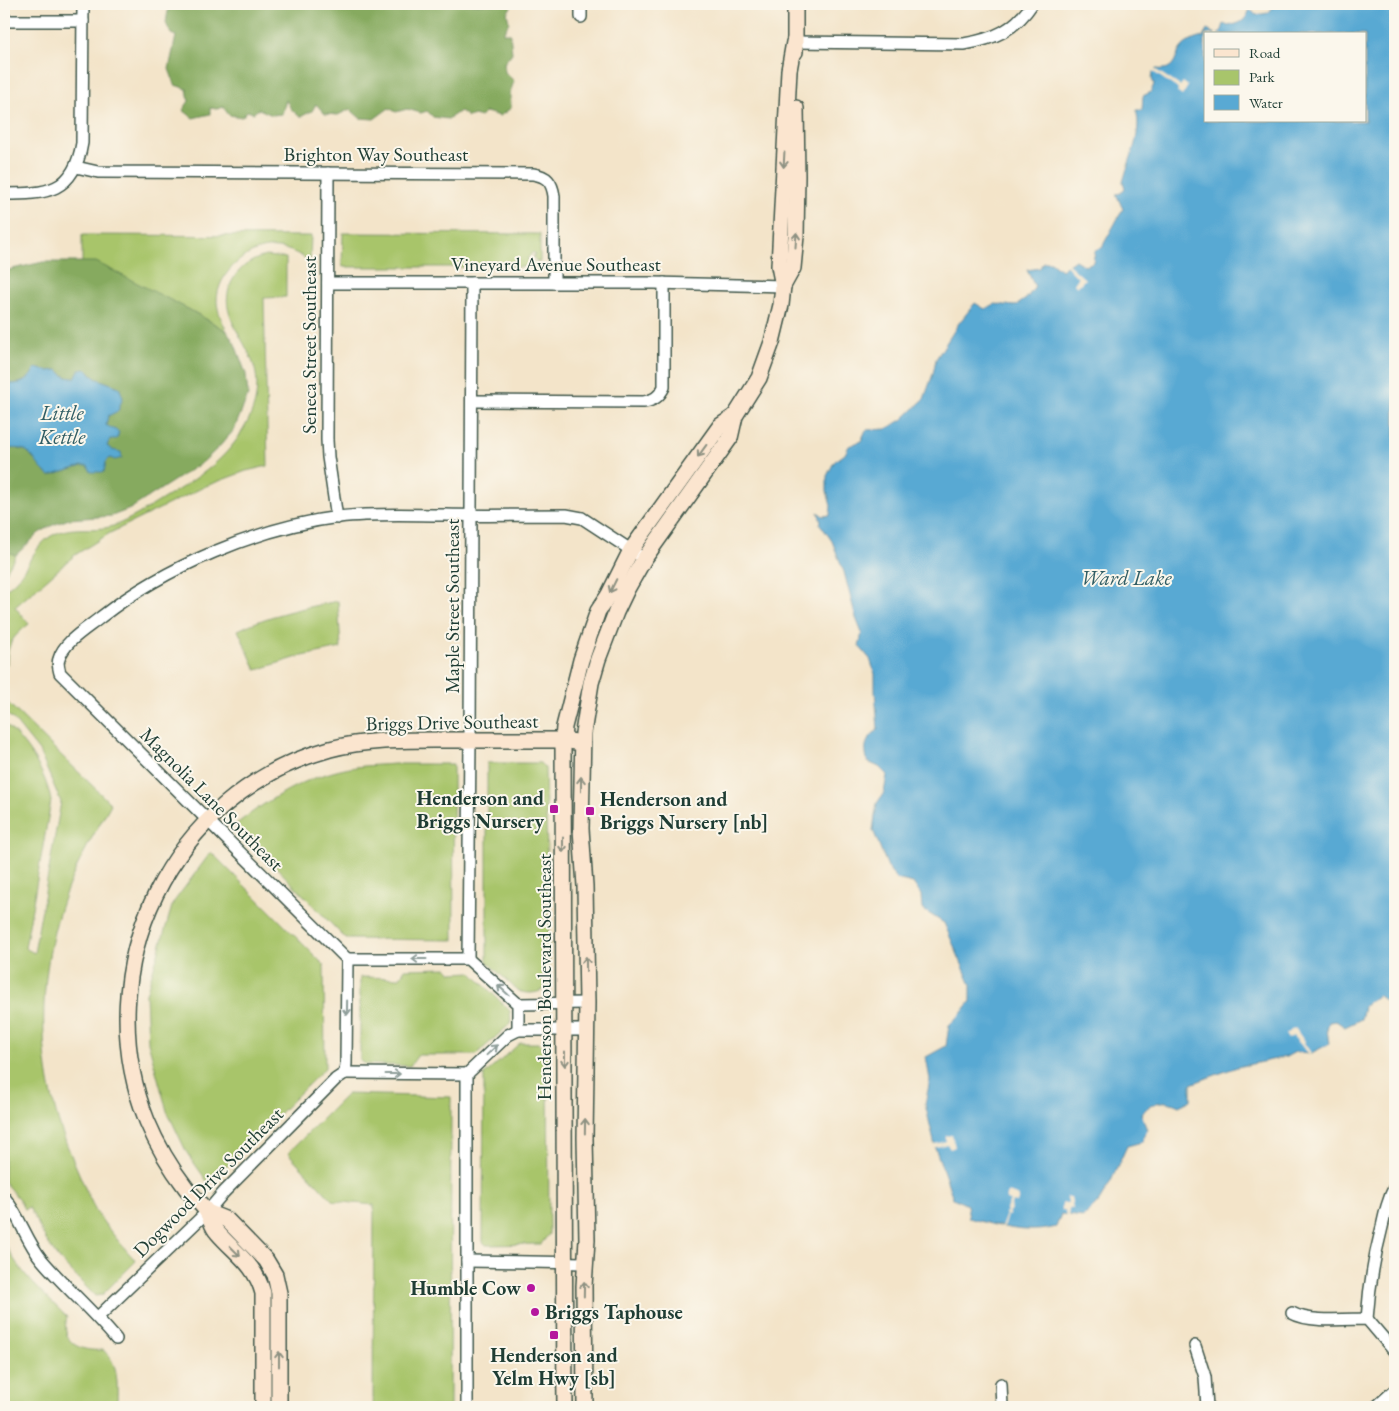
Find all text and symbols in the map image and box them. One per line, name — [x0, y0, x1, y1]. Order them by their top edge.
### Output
legend — [1204, 32, 1366, 122]
text: Road — [1249, 43, 1281, 62]
text: Park — [1249, 67, 1276, 86]
text: Water — [1249, 93, 1283, 112]
street label: Brighton Way Southeast — [284, 141, 469, 167]
one-way arrow — [780, 152, 789, 168]
one-way arrow — [791, 232, 800, 248]
street label: Vineyard Avenue Southeast — [451, 251, 662, 277]
street label: Seneca Street Southeast — [296, 255, 322, 434]
water label: Little Kettle — [38, 399, 86, 450]
one-way arrow — [697, 444, 708, 457]
street label: Maple Street Southeast — [439, 518, 465, 694]
water label: Ward Lake — [1080, 564, 1172, 591]
one-way arrow — [608, 578, 617, 593]
street label: Briggs Drive Southeast — [365, 707, 539, 737]
street label: Magnolia Lane Southeast — [135, 722, 290, 877]
one-way arrow — [576, 776, 586, 792]
place label: Henderson and Briggs Nursery — [416, 785, 544, 834]
place label: Henderson and Briggs Nursery [nb] — [600, 786, 768, 835]
marker: Henderson and Briggs Nursery — [548, 803, 560, 815]
marker: Henderson and Briggs Nursery [nb] — [584, 805, 596, 817]
one-way arrow — [558, 836, 568, 852]
street label: Henderson Boulevard Southeast — [531, 853, 557, 1100]
one-way arrow — [411, 954, 428, 964]
one-way arrow — [581, 956, 591, 972]
one-way arrow — [496, 984, 509, 996]
one-way arrow — [342, 1000, 352, 1016]
one-way arrow — [485, 1044, 498, 1056]
one-way arrow — [560, 1051, 570, 1067]
one-way arrow — [385, 1069, 401, 1079]
street label: Dogwood Drive Southeast — [127, 1101, 289, 1263]
one-way arrow — [580, 1118, 590, 1134]
one-way arrow — [229, 1245, 241, 1257]
place label: Humble Cow — [410, 1275, 521, 1301]
one-way arrow — [579, 1281, 589, 1297]
marker: Humble Cow — [525, 1282, 537, 1294]
place label: Briggs Taphouse — [545, 1299, 683, 1325]
marker: Briggs Taphouse — [529, 1306, 541, 1318]
marker: Henderson and Yelm Hwy [sb] — [548, 1329, 560, 1341]
place label: Henderson and Yelm Hwy [sb] — [490, 1342, 618, 1391]
one-way arrow — [274, 1351, 284, 1367]

